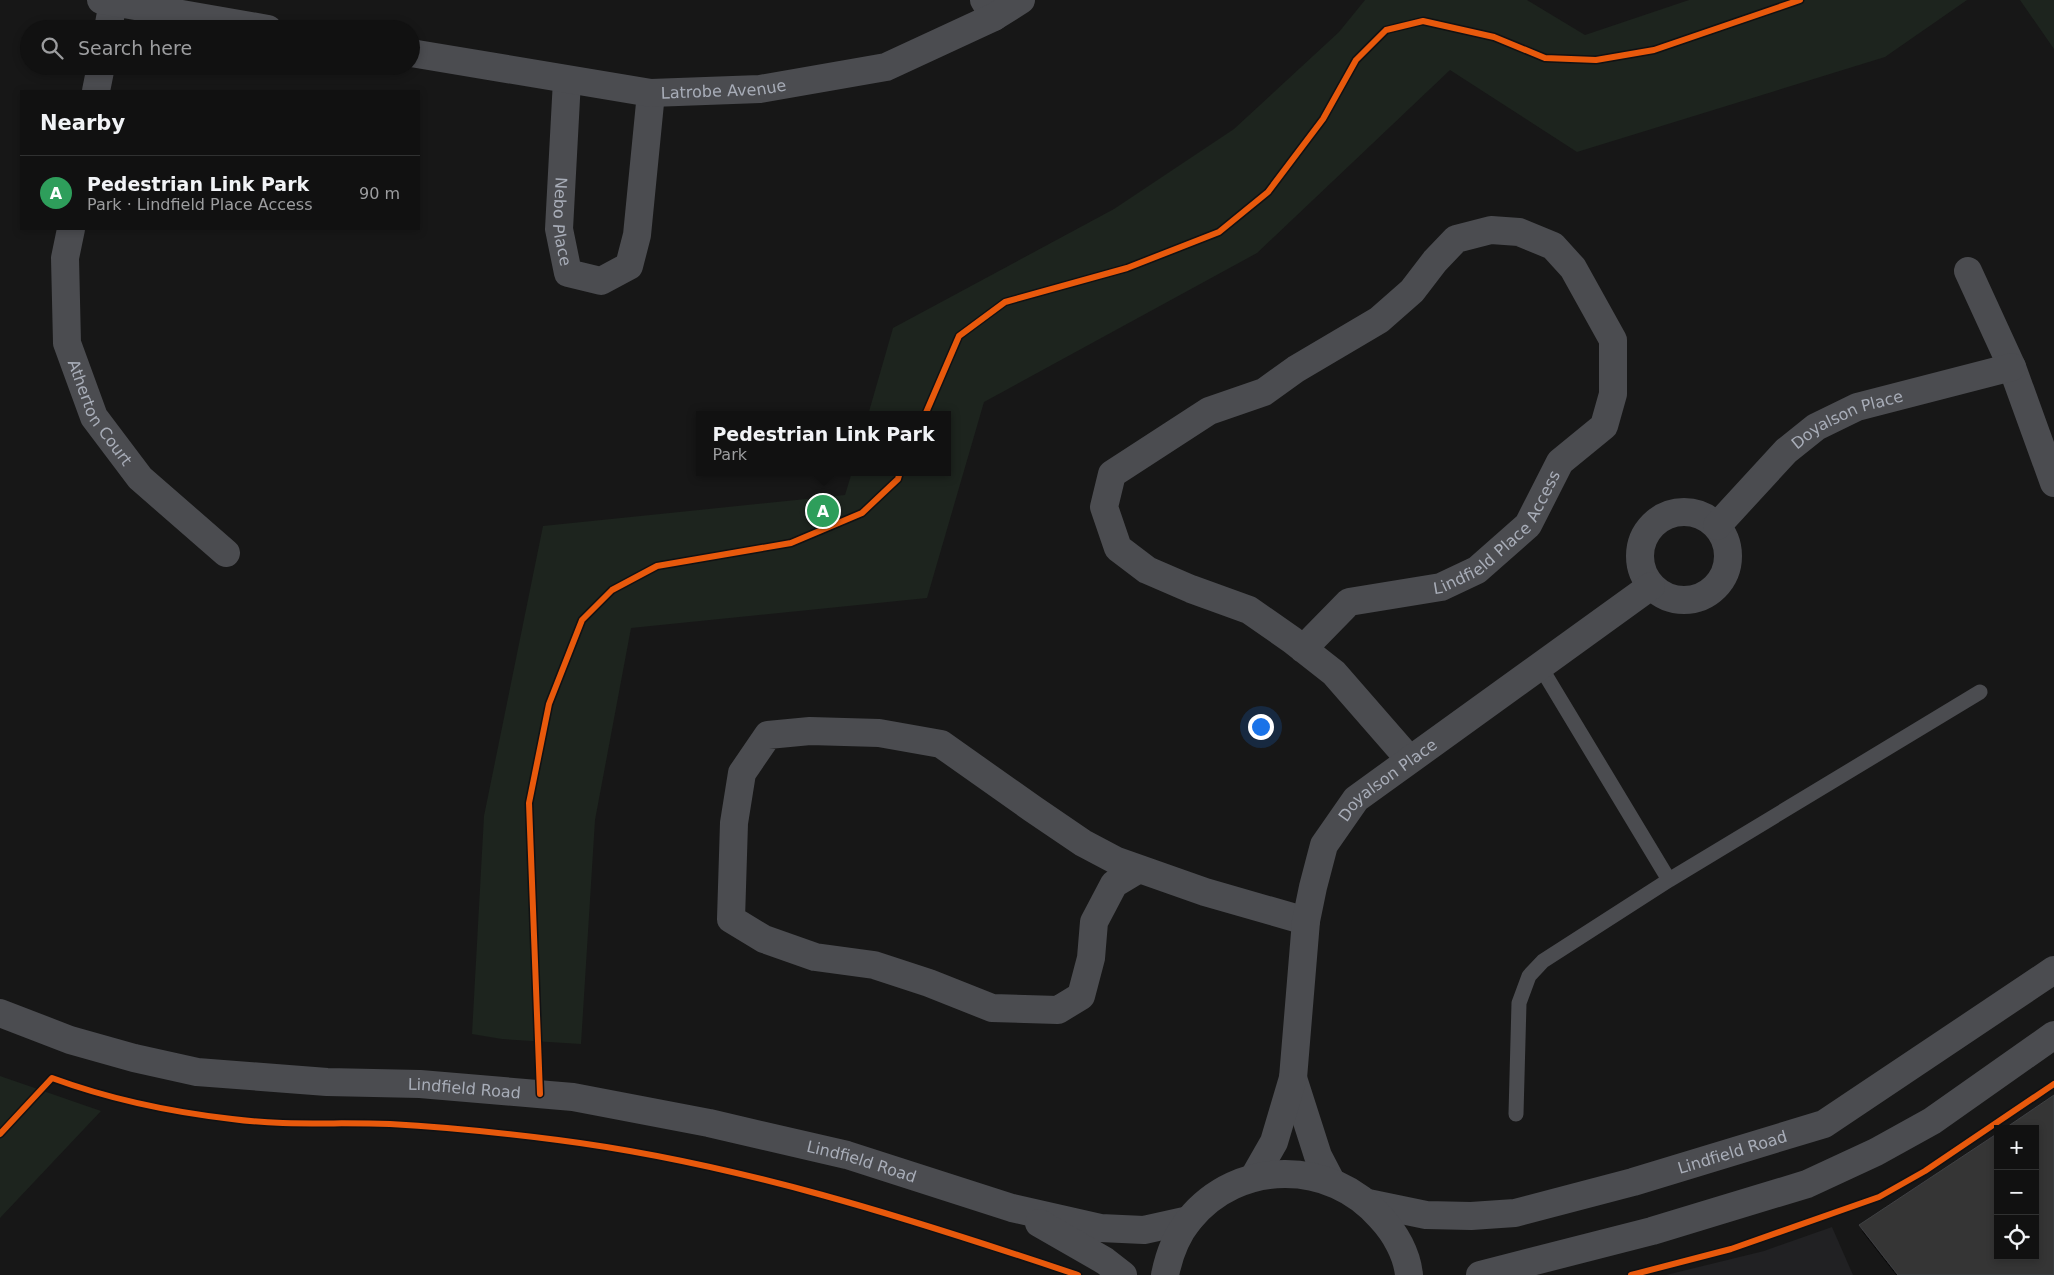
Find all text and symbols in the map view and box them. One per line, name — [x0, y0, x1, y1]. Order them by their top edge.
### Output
search box — [20, 20, 420, 75]
icon: search — [38, 34, 66, 62]
text: Search here — [78, 37, 192, 59]
street label: Latrobe Avenue — [661, 75, 788, 102]
text: Nearby — [40, 111, 125, 135]
text: Pedestrian Link Park — [87, 173, 309, 195]
street label: Nebo Place — [549, 177, 576, 268]
text: A — [50, 184, 62, 203]
text: 90 m — [359, 184, 400, 203]
text: Park · Lindfield Place Access — [87, 195, 313, 214]
street label: Atherton Court — [64, 357, 136, 469]
street label: Doyalson Place — [1787, 386, 1905, 453]
popup — [696, 411, 951, 476]
text: Pedestrian Link Park — [712, 423, 935, 445]
text: Park — [712, 445, 747, 464]
street label: Lindfield Place Access — [1432, 467, 1564, 598]
pin: A — [807, 492, 839, 530]
your location — [1248, 714, 1274, 740]
street label: Doyalson Place — [1334, 734, 1440, 825]
street label: Lindfield Road — [408, 1074, 522, 1102]
map controls — [1994, 1125, 2039, 1260]
button: + — [1994, 1125, 2039, 1170]
street label: Lindfield Road — [1675, 1126, 1789, 1177]
street label: Lindfield Road — [805, 1137, 919, 1186]
button: − — [1994, 1170, 2039, 1215]
button: locate — [1994, 1215, 2039, 1260]

